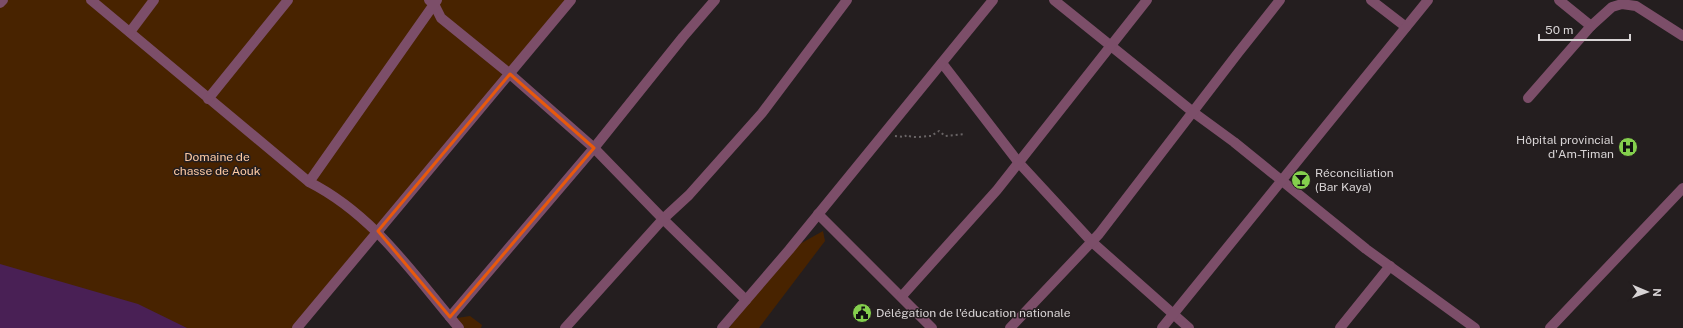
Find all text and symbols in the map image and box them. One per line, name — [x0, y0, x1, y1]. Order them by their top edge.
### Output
scale bar — [1539, 16, 1630, 42]
text: 50 m — [1545, 23, 1573, 37]
place label: Hôpital provincial d'Am-Timan — [1516, 133, 1614, 161]
hospital icon: Hôpital provincial d'Am-Timan — [1617, 136, 1639, 158]
park label: Domaine de chasse de Aouk — [173, 150, 261, 178]
place label: Réconciliation (Bar Kaya) — [1315, 166, 1394, 194]
bar icon: Réconciliation (Bar Kaya) — [1290, 169, 1312, 191]
north arrow — [1627, 272, 1667, 312]
text: N — [1651, 288, 1663, 297]
public building icon: Délégation de l'éducation nationale — [851, 302, 873, 324]
place label: Délégation de l'éducation nationale — [876, 306, 1071, 320]

